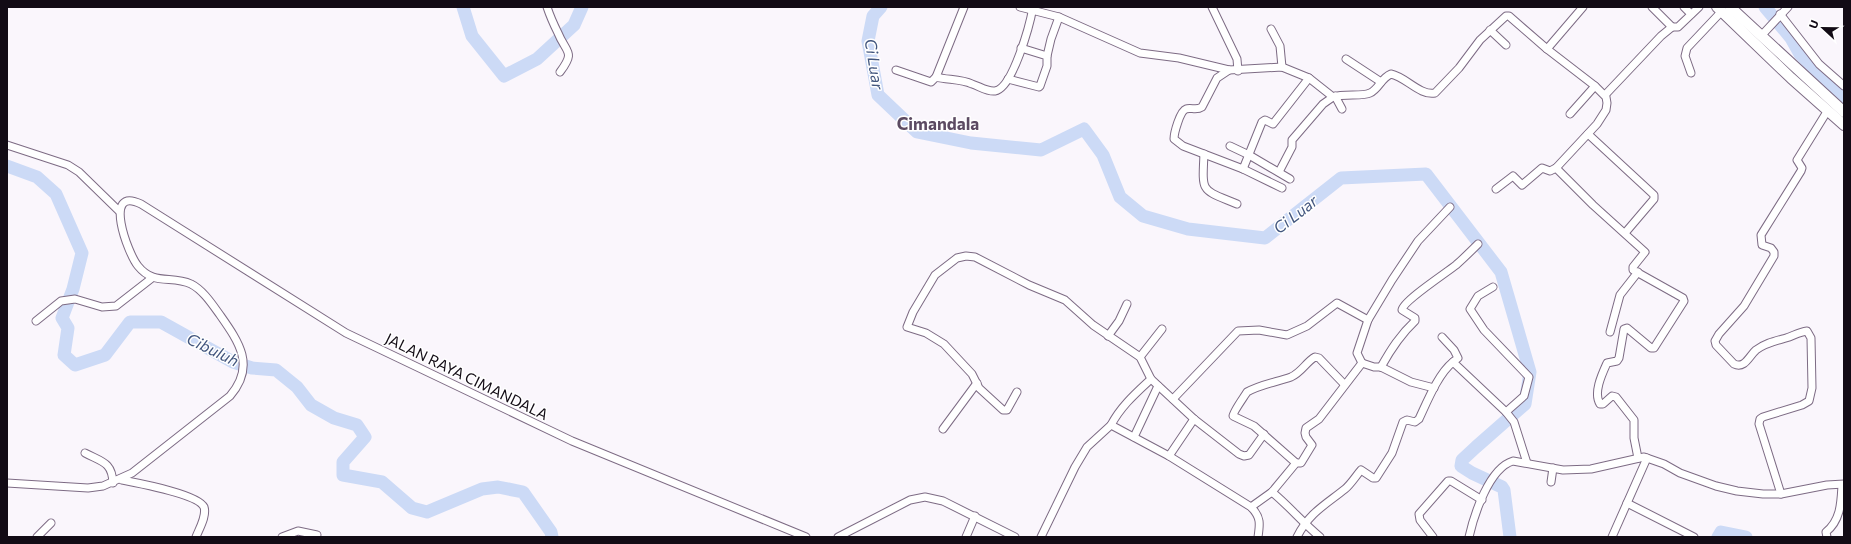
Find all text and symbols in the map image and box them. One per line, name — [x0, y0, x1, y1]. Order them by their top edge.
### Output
north arrow — [1803, 8, 1843, 48]
text: U — [1806, 18, 1821, 30]
water label: Ci Luar — [862, 37, 888, 91]
district label: Cimandala — [897, 113, 979, 134]
water label: Ci Luar — [1269, 190, 1321, 237]
water label: Cibuluh — [184, 328, 242, 370]
street label: JALAN RAYA CIMANDALA — [383, 329, 551, 423]

